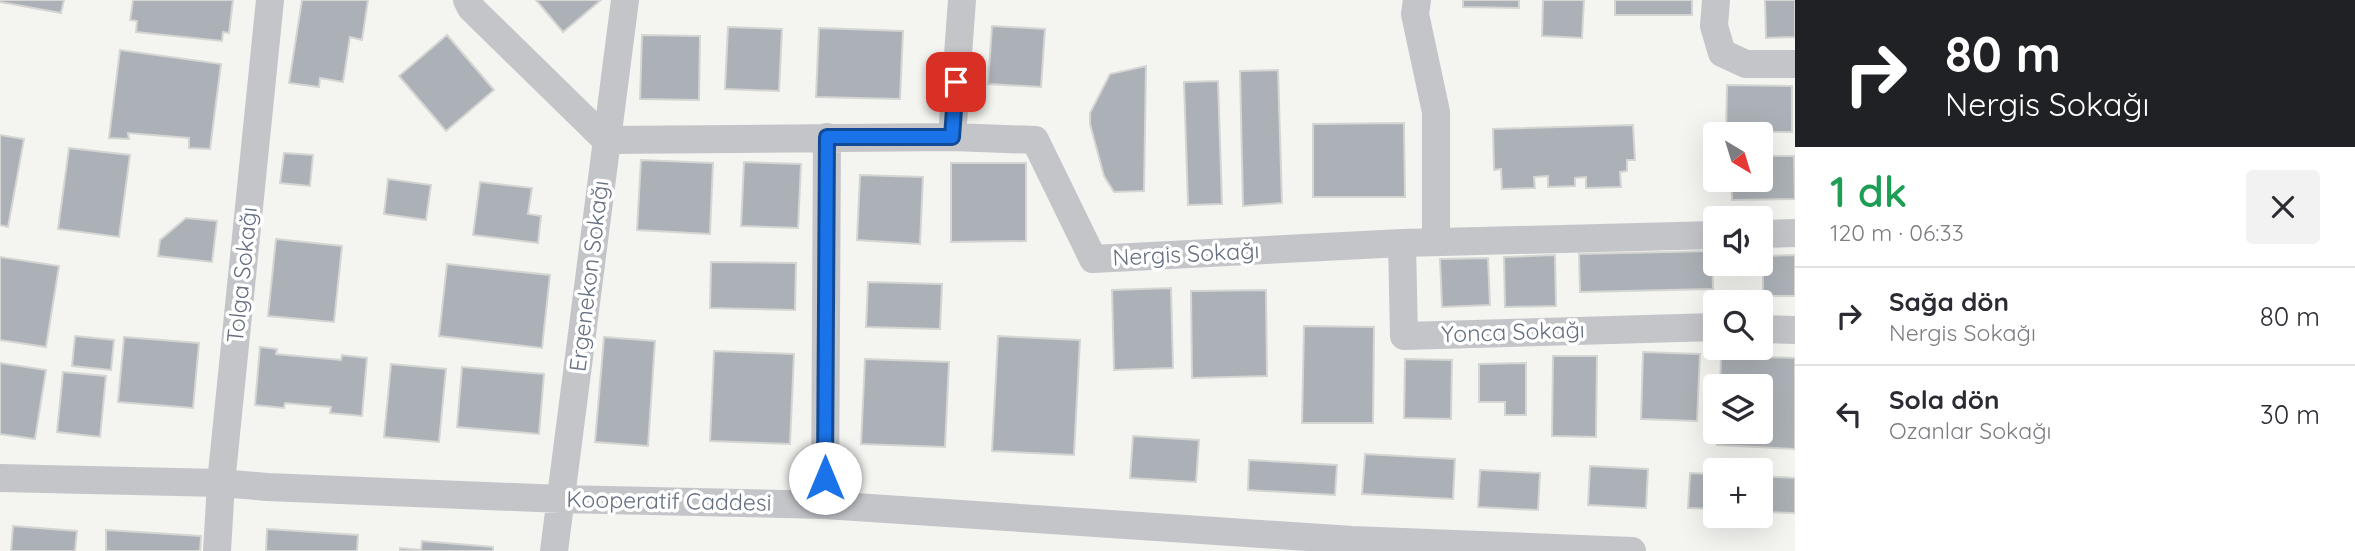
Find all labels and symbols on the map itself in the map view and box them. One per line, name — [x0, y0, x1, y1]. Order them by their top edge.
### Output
pin — [926, 52, 986, 112]
north arrow — [1703, 122, 1773, 192]
street label: Ergenekon Sokağı — [562, 179, 615, 373]
street label: Tolga Sokağı — [220, 205, 263, 344]
street label: Nergis Sokağı — [1112, 235, 1260, 272]
street label: Yonca Sokağı — [1441, 315, 1585, 348]
position arrow — [788, 441, 862, 515]
street label: Kooperatif Caddesi — [566, 484, 772, 517]

